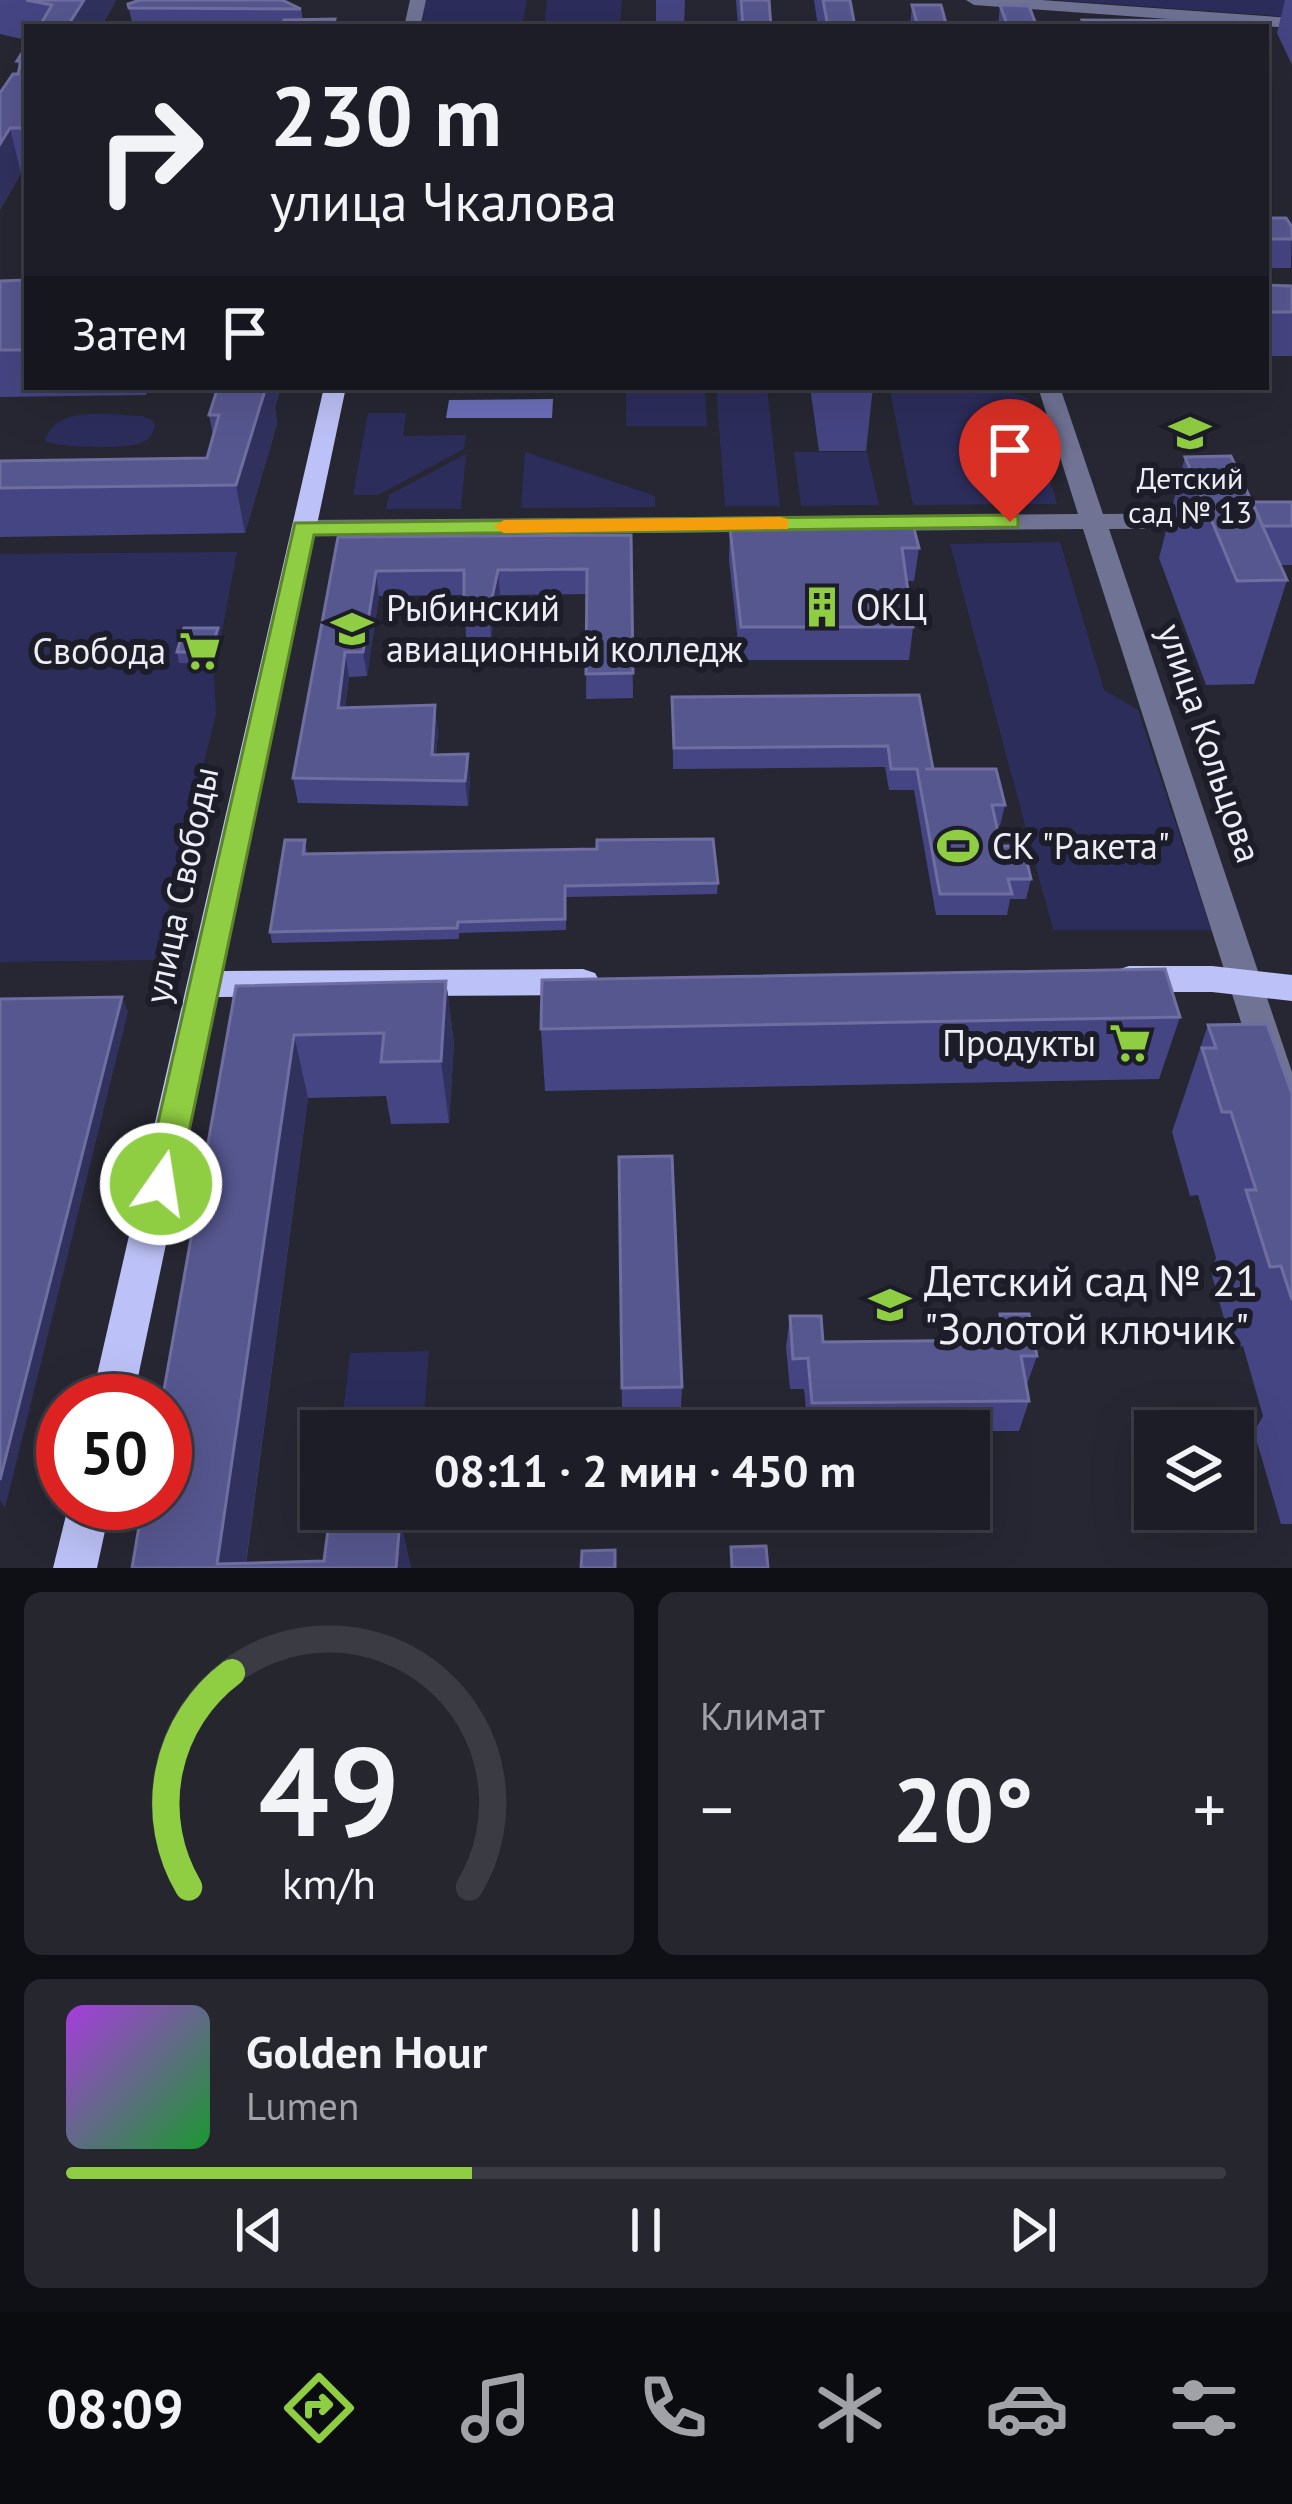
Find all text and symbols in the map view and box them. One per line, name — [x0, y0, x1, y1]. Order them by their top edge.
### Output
text: 230 m — [270, 60, 502, 169]
icon: right — [72, 72, 228, 228]
text: улица Чкалова — [270, 166, 617, 236]
icon: arrive — [212, 300, 278, 366]
text: Затем — [72, 304, 188, 362]
pin — [959, 399, 1061, 522]
school or university icon: Детский сад № 13 — [1167, 410, 1213, 456]
icon: arrive — [977, 417, 1043, 483]
place label: Детский сад № 13 — [1128, 458, 1252, 531]
place label: ОКЦ — [856, 583, 927, 630]
place label: Рыбинский авиационный колледж — [386, 584, 743, 672]
building icon: ОКЦ — [799, 584, 845, 630]
school or university icon: Рыбинский авиационный колледж — [329, 606, 375, 652]
street label: улица Кольцова — [1148, 617, 1273, 868]
place label: Свобода — [32, 627, 166, 674]
supermarket icon: Свобода — [177, 628, 223, 674]
street label: улица Свободы — [133, 762, 229, 1007]
place label: СК "Ракета" — [992, 822, 1170, 869]
sports icon: СК "Ракета" — [935, 823, 981, 869]
place label: Продукты — [942, 1019, 1096, 1066]
supermarket icon: Продукты — [1107, 1020, 1153, 1066]
position arrow — [98, 1121, 224, 1247]
place label: Детский сад № 21 "Золотой ключик" — [924, 1253, 1258, 1356]
school or university icon: Детский сад № 21 "Золотой ключик" — [867, 1282, 913, 1328]
speed limit sign: 50 — [36, 1374, 192, 1530]
map controls — [1134, 1410, 1254, 1530]
button: layers — [1134, 1410, 1254, 1530]
text: 08:11 · 2 мин · 450 m — [434, 1441, 856, 1499]
text: Климат — [700, 1690, 825, 1741]
text: 49 — [258, 1709, 400, 1870]
text: 20° — [892, 1750, 1034, 1867]
text: − — [700, 1766, 733, 1851]
text: + — [1193, 1766, 1226, 1851]
text: km/h — [282, 1854, 376, 1910]
text: Golden Hour — [246, 2022, 487, 2080]
text: Lumen — [246, 2080, 359, 2131]
icon: previous — [226, 2197, 292, 2263]
icon: pause — [613, 2197, 679, 2263]
icon: next — [1000, 2197, 1066, 2263]
icon: directions — [277, 2366, 361, 2450]
icon: music — [454, 2366, 538, 2450]
icon: phone — [631, 2366, 715, 2450]
icon: climate — [808, 2366, 892, 2450]
icon: car — [985, 2366, 1069, 2450]
icon: filters — [1162, 2366, 1246, 2450]
text: 08:09 — [47, 2373, 184, 2443]

